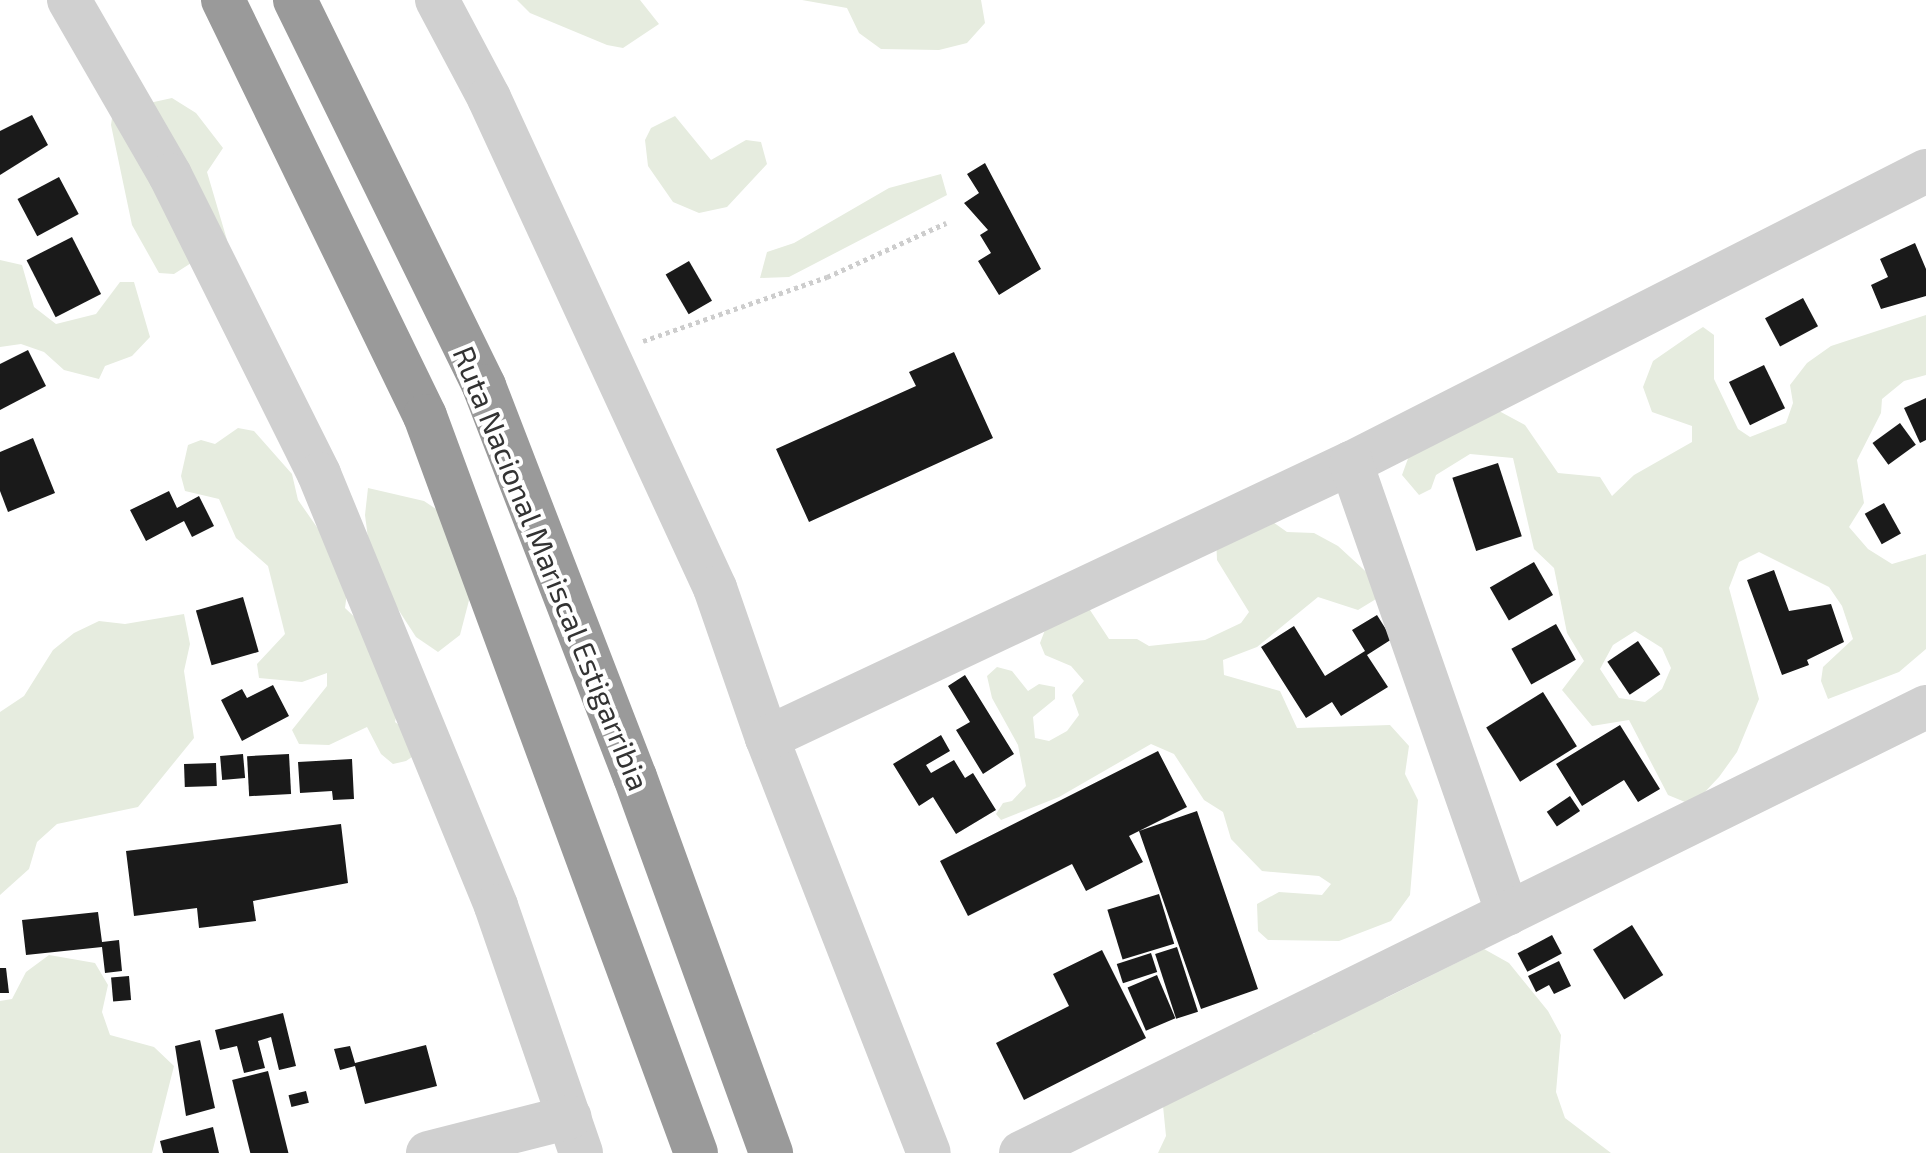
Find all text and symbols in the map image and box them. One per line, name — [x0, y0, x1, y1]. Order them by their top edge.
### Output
street label: Ruta Nacional Mariscal Estigarribia — [446, 340, 658, 796]

